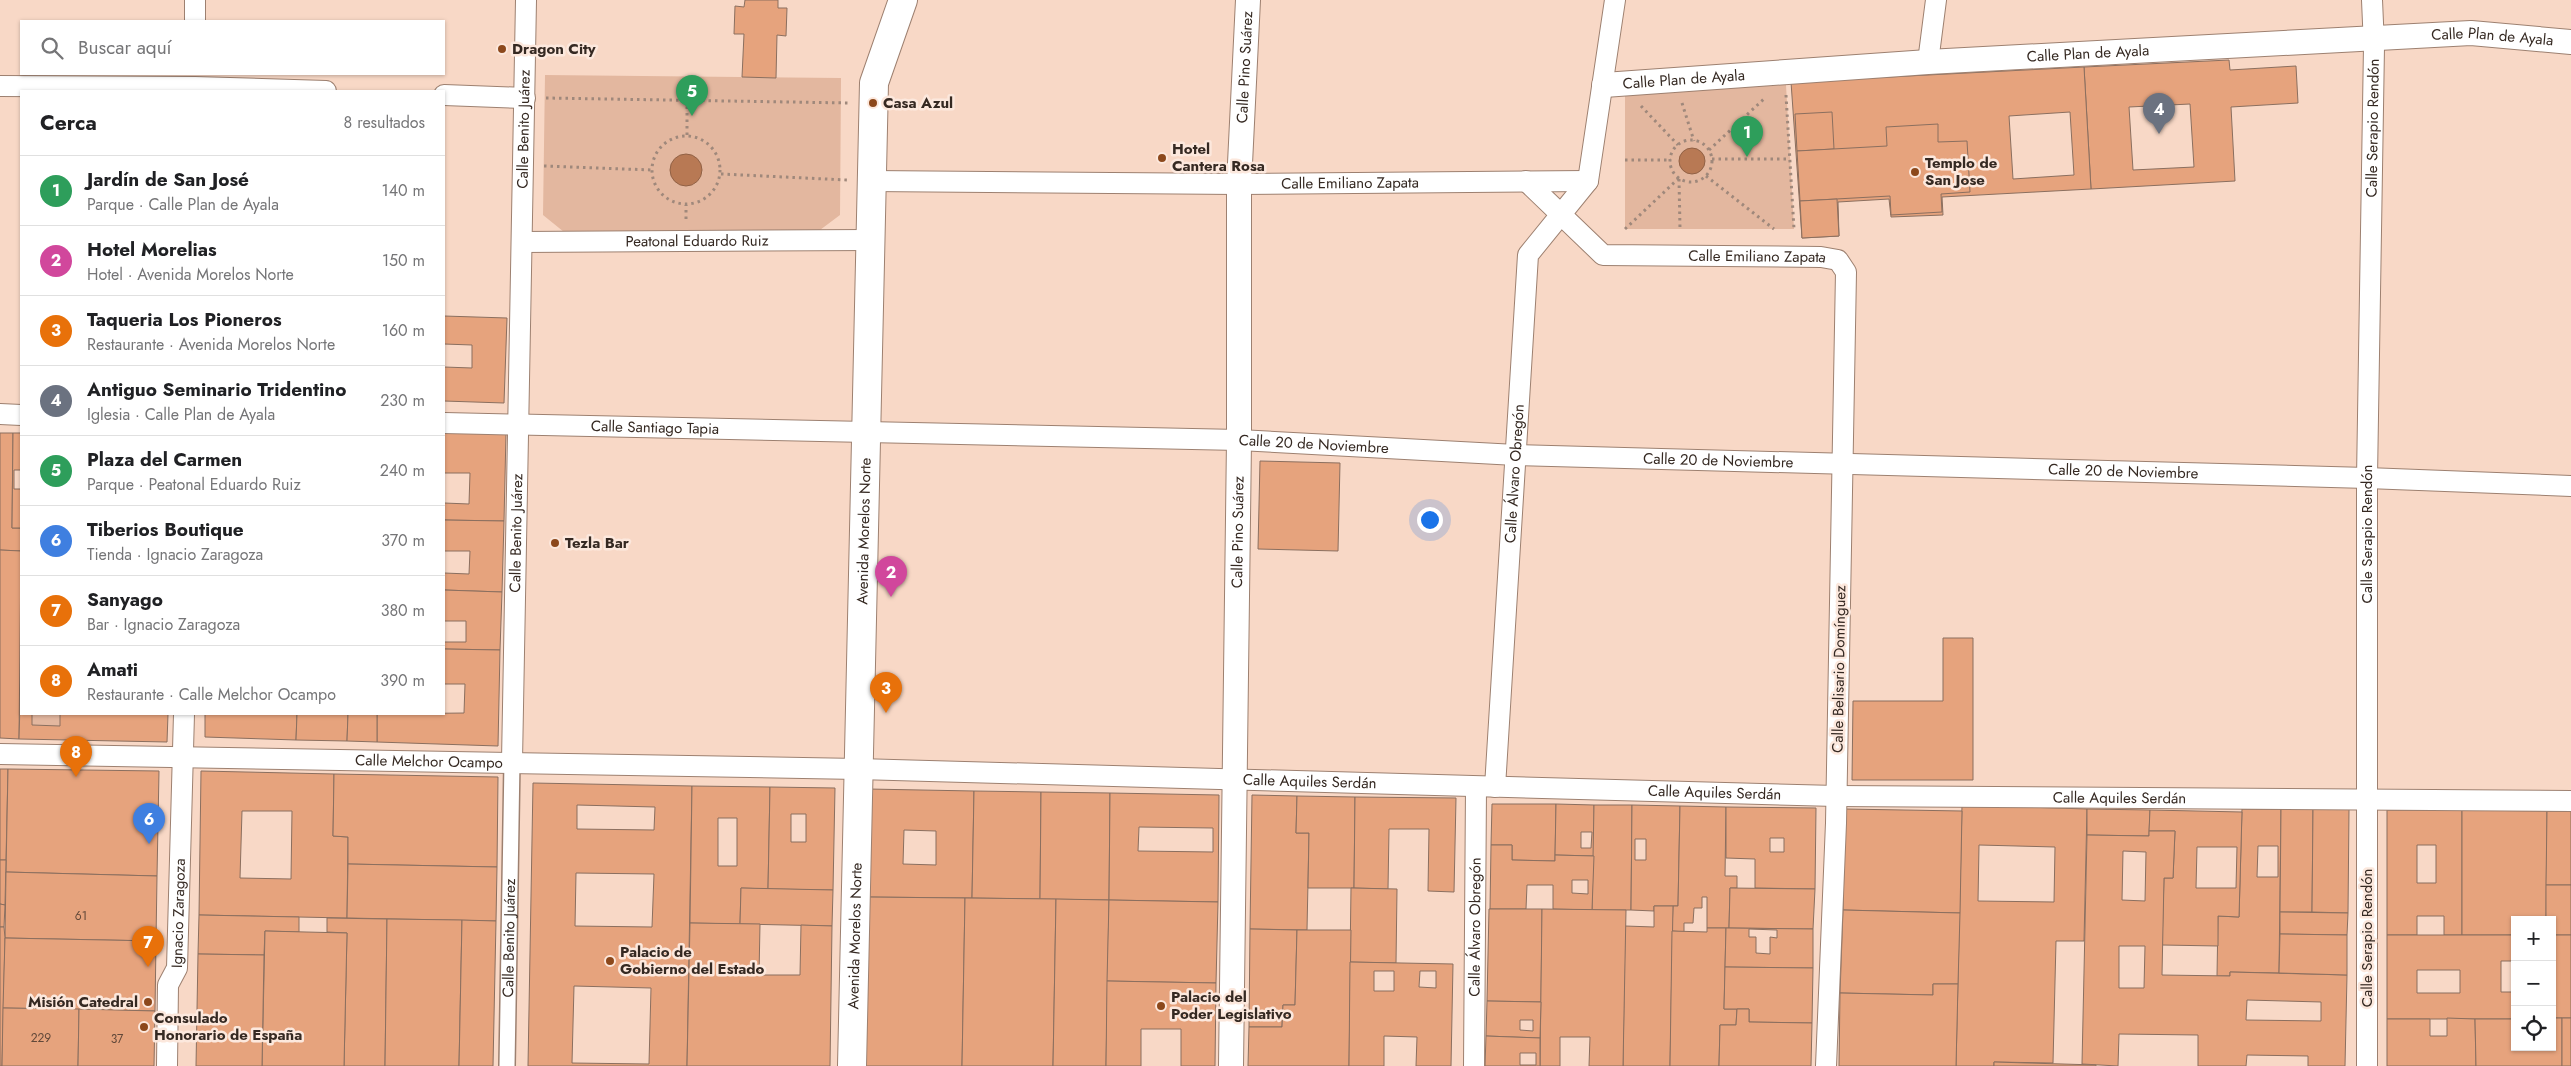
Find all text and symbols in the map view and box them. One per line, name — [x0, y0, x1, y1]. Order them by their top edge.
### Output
street label: Calle Pino Suárez — [1231, 11, 1258, 124]
search box — [20, 20, 445, 75]
street label: Calle Plan de Ayala — [2431, 22, 2554, 51]
icon: search — [38, 34, 66, 62]
text: Buscar aquí — [78, 34, 172, 61]
place label: Dragon City — [512, 38, 596, 60]
street label: Calle Plan de Ayala — [2026, 39, 2150, 68]
marker: Dragon City — [496, 43, 508, 55]
street label: Calle Serapio Rendón — [2361, 58, 2385, 198]
street label: Calle Plan de Ayala — [1622, 64, 1746, 95]
street label: Calle Benito Juárez — [512, 69, 536, 189]
pin: 5 — [676, 75, 708, 116]
place label: Casa Azul — [883, 92, 953, 114]
pin: 4 — [2143, 93, 2175, 134]
marker: Casa Azul — [867, 97, 879, 109]
text: Cerca — [40, 108, 97, 138]
text: 8 resultados — [344, 111, 425, 134]
pin: 1 — [1731, 116, 1763, 157]
place label: Hotel Cantera Rosa — [1172, 138, 1265, 177]
marker: Hotel Cantera Rosa — [1156, 152, 1168, 164]
place label: Templo de San Jose — [1925, 152, 1998, 191]
text: Jardín de San José — [87, 166, 249, 193]
marker: Templo de San Jose — [1909, 166, 1921, 178]
street label: Calle Emiliano Zapata — [1281, 171, 1419, 195]
text: 1 — [52, 179, 60, 202]
text: 140 m — [382, 179, 425, 202]
text: Parque · Calle Plan de Ayala — [87, 193, 279, 216]
street label: Peatonal Eduardo Ruiz — [625, 230, 769, 252]
text: Hotel Morelias — [87, 236, 217, 263]
street label: Calle Emiliano Zapata — [1688, 245, 1828, 269]
text: 2 — [51, 249, 61, 272]
text: 150 m — [382, 249, 425, 272]
text: Hotel · Avenida Morelos Norte — [87, 263, 294, 286]
text: Taqueria Los Pioneros — [87, 306, 282, 333]
text: 3 — [51, 319, 61, 342]
text: 160 m — [382, 319, 425, 342]
text: Restaurante · Avenida Morelos Norte — [87, 333, 335, 356]
text: Antiguo Seminario Tridentino — [87, 376, 346, 403]
text: 4 — [50, 389, 62, 412]
text: 230 m — [380, 389, 425, 412]
text: Iglesia · Calle Plan de Ayala — [87, 403, 275, 426]
street label: Calle Álvaro Obregón — [1499, 403, 1530, 544]
street label: Calle Santiago Tapia — [591, 415, 719, 440]
street label: Calle 20 de Noviembre — [1238, 429, 1390, 459]
text: Plaza del Carmen — [87, 446, 242, 473]
street label: Calle 20 de Noviembre — [1643, 447, 1794, 474]
street label: Avenida Morelos Norte — [851, 457, 877, 605]
street label: Calle 20 de Noviembre — [2048, 458, 2199, 484]
text: 5 — [51, 459, 61, 482]
text: 240 m — [380, 459, 425, 482]
street label: Calle Serapio Rendón — [2356, 464, 2378, 603]
text: Parque · Peatonal Eduardo Ruiz — [87, 473, 301, 496]
street label: Calle Benito Juárez — [504, 473, 528, 593]
street label: Calle Pino Suárez — [1226, 476, 1250, 588]
your location — [1417, 507, 1443, 533]
text: Tiberios Boutique — [87, 516, 244, 543]
text: 6 — [51, 529, 61, 552]
text: 370 m — [381, 529, 425, 552]
place label: Tezla Bar — [565, 532, 630, 554]
marker: Tezla Bar — [549, 537, 561, 549]
text: Tienda · Ignacio Zaragoza — [87, 543, 263, 566]
pin: 2 — [875, 556, 907, 597]
street label: Calle Belisario Domínguez — [1827, 585, 1851, 753]
text: Sanyago — [87, 586, 163, 613]
text: 7 — [51, 599, 61, 622]
text: 380 m — [381, 599, 425, 622]
text: Bar · Ignacio Zaragoza — [87, 613, 240, 636]
text: Amati — [87, 656, 138, 683]
text: 8 — [51, 669, 61, 692]
text: 390 m — [380, 669, 425, 692]
pin: 3 — [870, 672, 902, 713]
text: Restaurante · Calle Melchor Ocampo — [87, 683, 336, 706]
pin: 8 — [60, 736, 92, 777]
street label: Calle Melchor Ocampo — [355, 749, 503, 774]
street label: Calle Aquiles Serdán — [1243, 769, 1377, 794]
street label: Calle Aquiles Serdán — [1647, 780, 1782, 805]
street label: Calle Aquiles Serdán — [2053, 786, 2186, 809]
pin: 6 — [133, 803, 165, 844]
street label: Calle Álvaro Obregón — [1463, 857, 1487, 997]
street label: Ignacio Zaragoza — [166, 858, 191, 968]
street label: Avenida Morelos Norte — [842, 862, 868, 1010]
street label: Calle Serapio Rendón — [2356, 869, 2378, 1007]
street label: Calle Benito Juárez — [497, 878, 521, 998]
house number: 61 — [75, 907, 87, 925]
map controls — [2511, 916, 2556, 1051]
button: + — [2511, 916, 2556, 961]
pin: 7 — [132, 926, 164, 967]
place label: Palacio de Gobierno del Estado — [620, 941, 765, 980]
marker: Palacio de Gobierno del Estado — [604, 955, 616, 967]
button: − — [2511, 961, 2556, 1006]
place label: Palacio del Poder Legislativo — [1171, 986, 1292, 1025]
place label: Misión Catedral — [28, 991, 138, 1013]
marker: Misión Catedral — [142, 996, 154, 1008]
marker: Palacio del Poder Legislativo — [1155, 1000, 1167, 1012]
button: locate — [2511, 1006, 2556, 1051]
place label: Consulado Honorario de España — [154, 1007, 302, 1046]
marker: Consulado Honorario de España — [138, 1021, 150, 1033]
house number: 229 — [31, 1029, 51, 1047]
house number: 37 — [111, 1030, 124, 1048]

